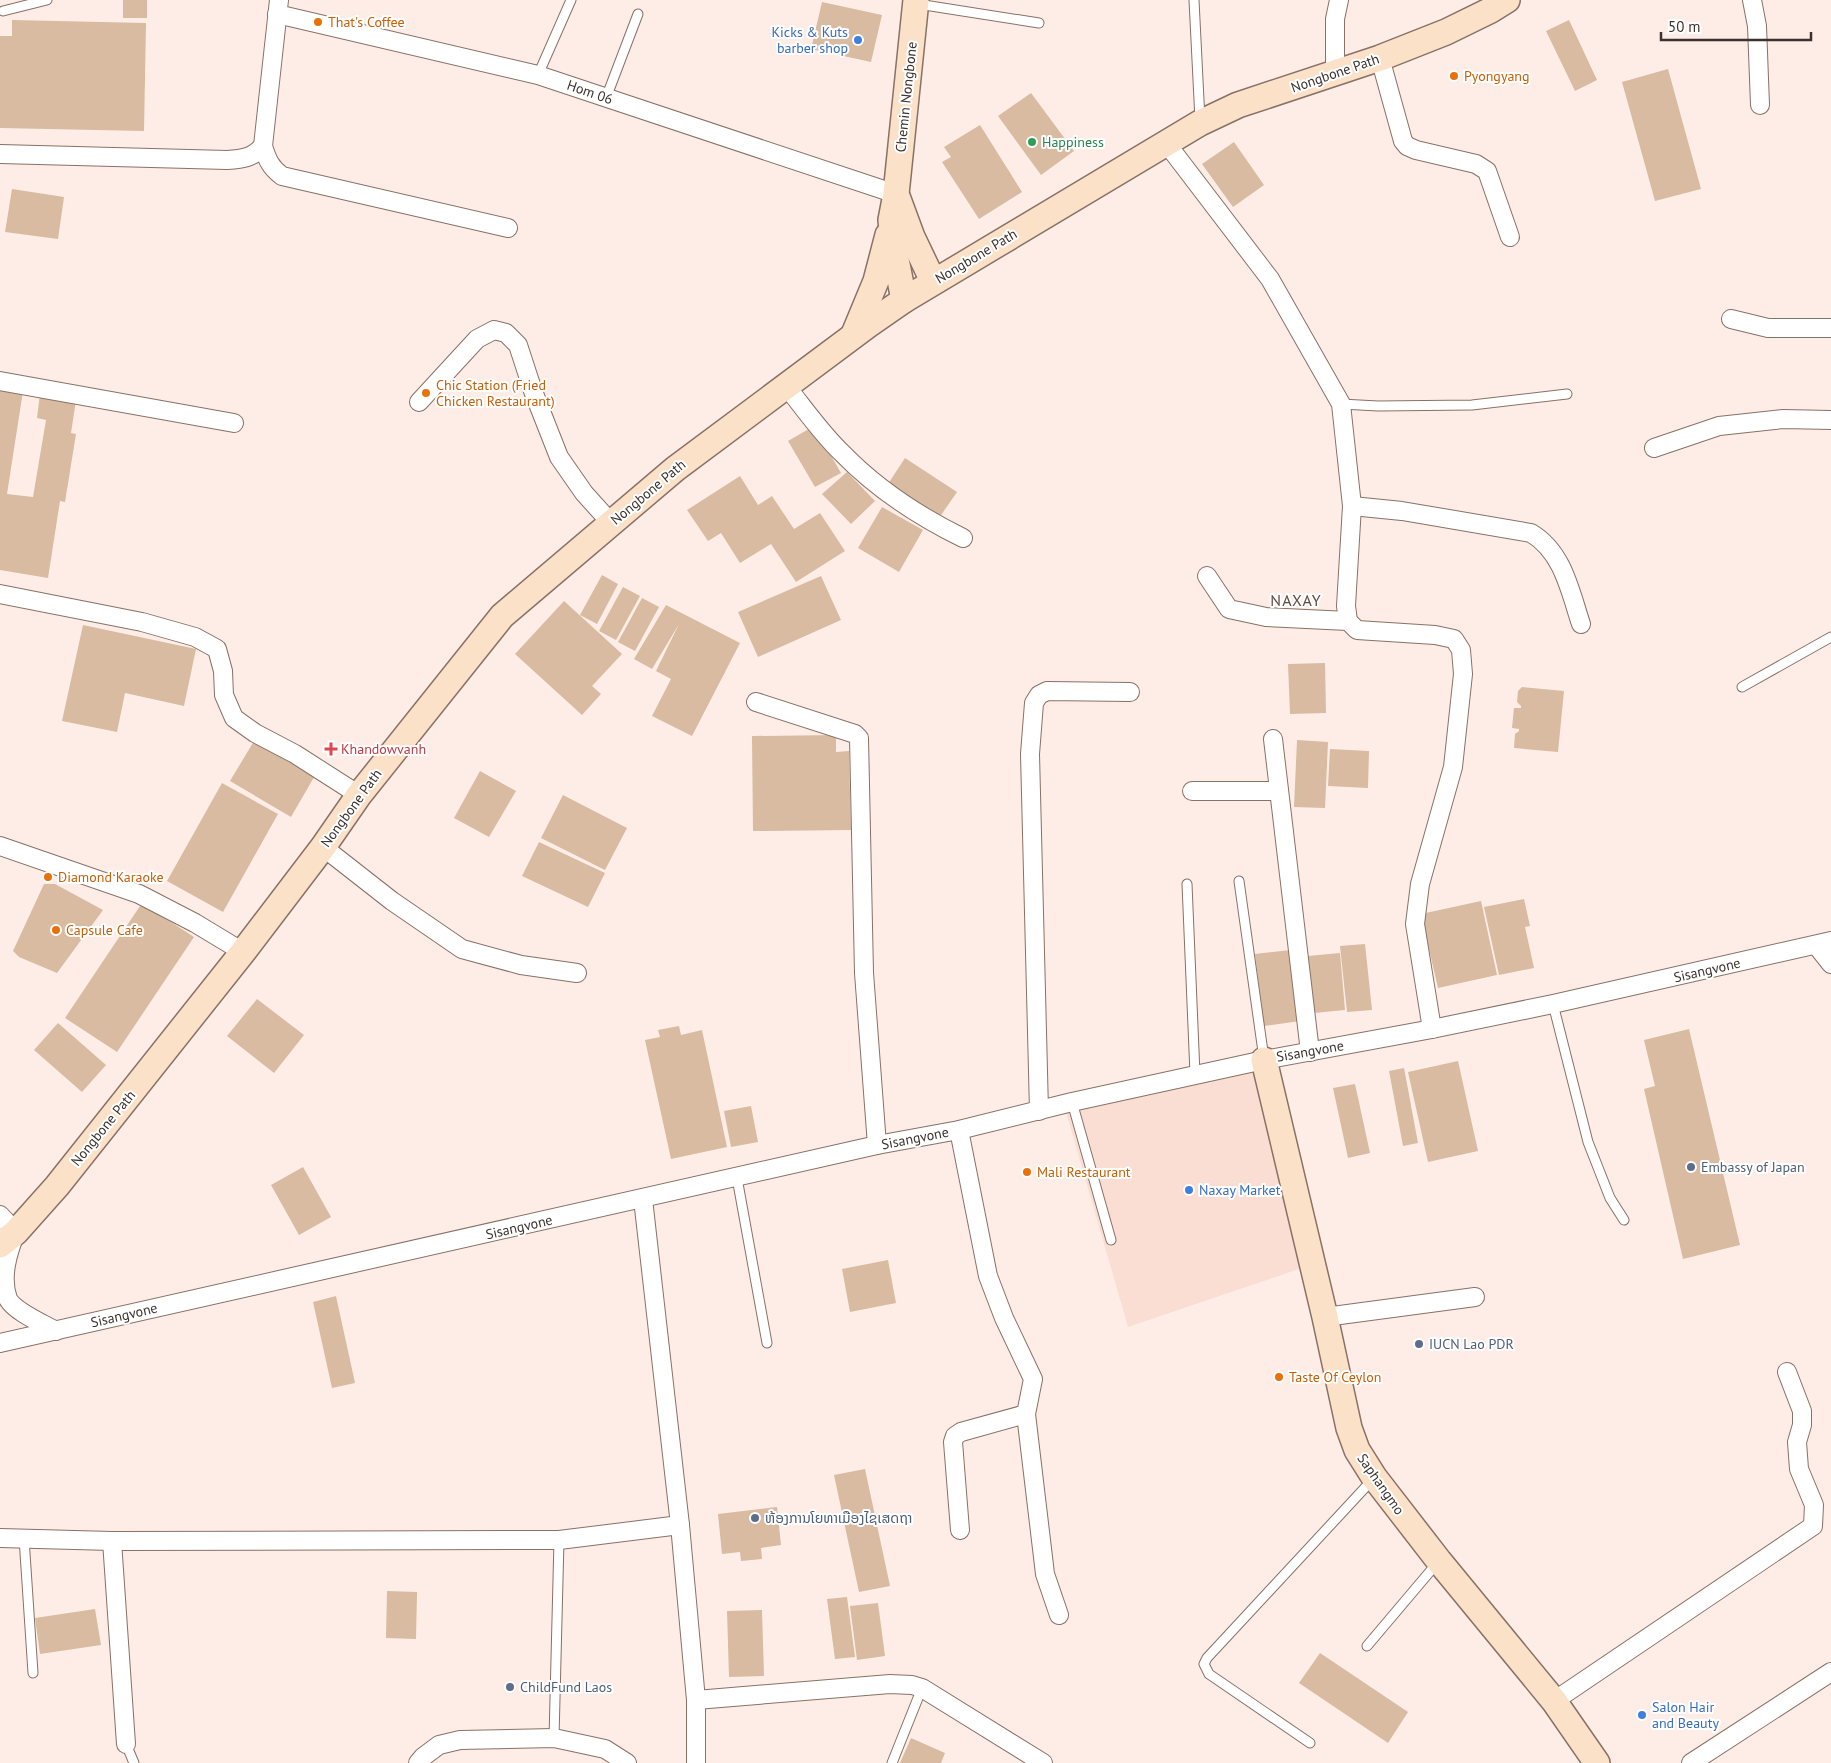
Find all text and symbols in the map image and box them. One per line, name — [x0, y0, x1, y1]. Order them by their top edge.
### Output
scale bar — [1661, 10, 1811, 42]
place label: That's Coffee — [328, 13, 405, 31]
marker: That's Coffee — [312, 16, 324, 28]
text: 50 m — [1668, 17, 1701, 36]
place label: Kicks & Kuts barber shop — [772, 23, 848, 57]
marker: Kicks & Kuts barber shop — [852, 34, 864, 46]
street label: Chemin Nongbone — [891, 41, 921, 153]
street label: Nongbone Path — [1288, 49, 1382, 97]
place label: Pyongyang — [1464, 67, 1530, 85]
marker: Pyongyang — [1448, 70, 1460, 82]
street label: Hom 06 — [565, 76, 615, 108]
place label: Happiness — [1042, 133, 1104, 151]
marker: Happiness — [1026, 136, 1038, 148]
street label: Nongbone Path — [932, 225, 1020, 287]
place label: Chic Station (Fried Chicken Restaurant) — [436, 376, 555, 410]
marker: Chic Station (Fried Chicken Restaurant) — [420, 387, 432, 399]
street label: Nongbone Path — [607, 455, 689, 529]
district label: NAXAY — [1270, 590, 1322, 610]
place label: Khandowvanh — [341, 740, 426, 758]
marker: Khandowvanh — [325, 743, 337, 755]
street label: Nongbone Path — [317, 765, 385, 851]
place label: Diamond Karaoke — [58, 868, 164, 886]
marker: Diamond Karaoke — [42, 871, 54, 883]
place label: Capsule Cafe — [66, 921, 143, 939]
marker: Capsule Cafe — [50, 924, 62, 936]
street label: Sisangvone — [1672, 954, 1742, 986]
street label: Sisangvone — [1275, 1036, 1345, 1066]
street label: Nongbone Path — [67, 1086, 139, 1170]
street label: Sisangvone — [880, 1123, 950, 1153]
place label: Embassy of Japan — [1701, 1158, 1805, 1176]
marker: Embassy of Japan — [1685, 1161, 1697, 1173]
place label: Mali Restaurant — [1037, 1163, 1131, 1181]
marker: Mali Restaurant — [1021, 1166, 1033, 1178]
place label: Naxay Market — [1199, 1181, 1281, 1199]
marker: Naxay Market — [1183, 1184, 1195, 1196]
street label: Sisangvone — [484, 1211, 554, 1243]
street label: Sisangvone — [89, 1299, 159, 1331]
place label: IUCN Lao PDR — [1429, 1335, 1514, 1353]
marker: IUCN Lao PDR — [1413, 1338, 1425, 1350]
place label: Taste Of Ceylon — [1289, 1368, 1381, 1386]
marker: Taste Of Ceylon — [1273, 1371, 1285, 1383]
street label: Saphangmo — [1353, 1450, 1409, 1518]
place label: ຫ້ອງການໂຍທາເມືອງໄຊເສດຖາ — [765, 1509, 912, 1527]
marker: ຫ້ອງການໂຍທາເມືອງໄຊເສດຖາ — [749, 1512, 761, 1524]
place label: ChildFund Laos — [520, 1678, 612, 1696]
marker: ChildFund Laos — [504, 1681, 516, 1693]
place label: Salon Hair and Beauty — [1652, 1698, 1719, 1732]
marker: Salon Hair and Beauty — [1636, 1709, 1648, 1721]

